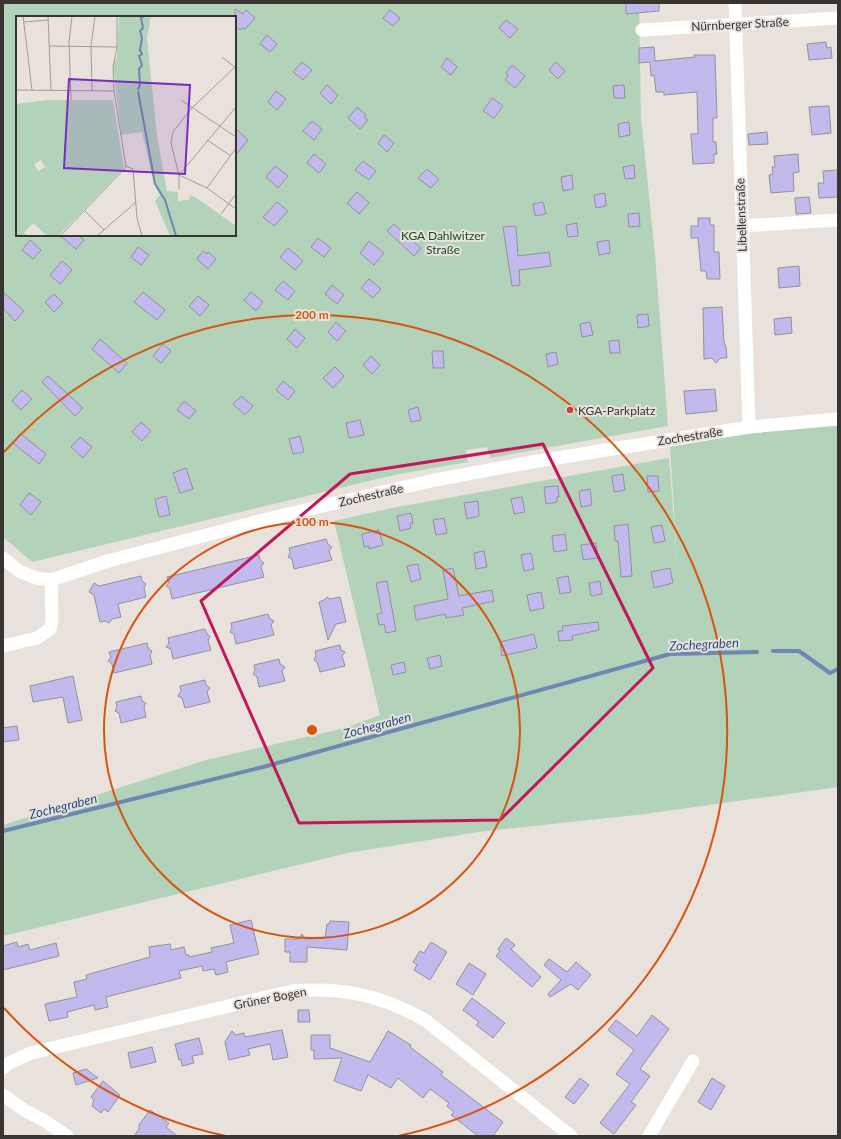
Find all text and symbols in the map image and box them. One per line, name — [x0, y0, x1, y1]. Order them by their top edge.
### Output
street label: Nürnberger Straße — [691, 14, 789, 34]
inset map — [16, 16, 236, 236]
street label: Libellenstraße — [732, 178, 750, 252]
park label: KGA Dahlwitzer Straße — [401, 228, 486, 257]
text: 200 m — [295, 307, 329, 322]
place label: KGA-Parkplatz — [578, 403, 656, 418]
marker: KGA-Parkplatz — [565, 405, 575, 415]
street label: Zochestraße — [656, 423, 724, 449]
street label: Zochestraße — [337, 480, 405, 510]
text: 100 m — [295, 514, 329, 529]
water label: Zochegraben — [668, 634, 739, 654]
water label: Zochegraben — [340, 708, 413, 742]
centre of rings — [305, 723, 319, 737]
water label: Zochegraben — [26, 790, 99, 822]
street label: Grüner Bogen — [232, 984, 308, 1012]

